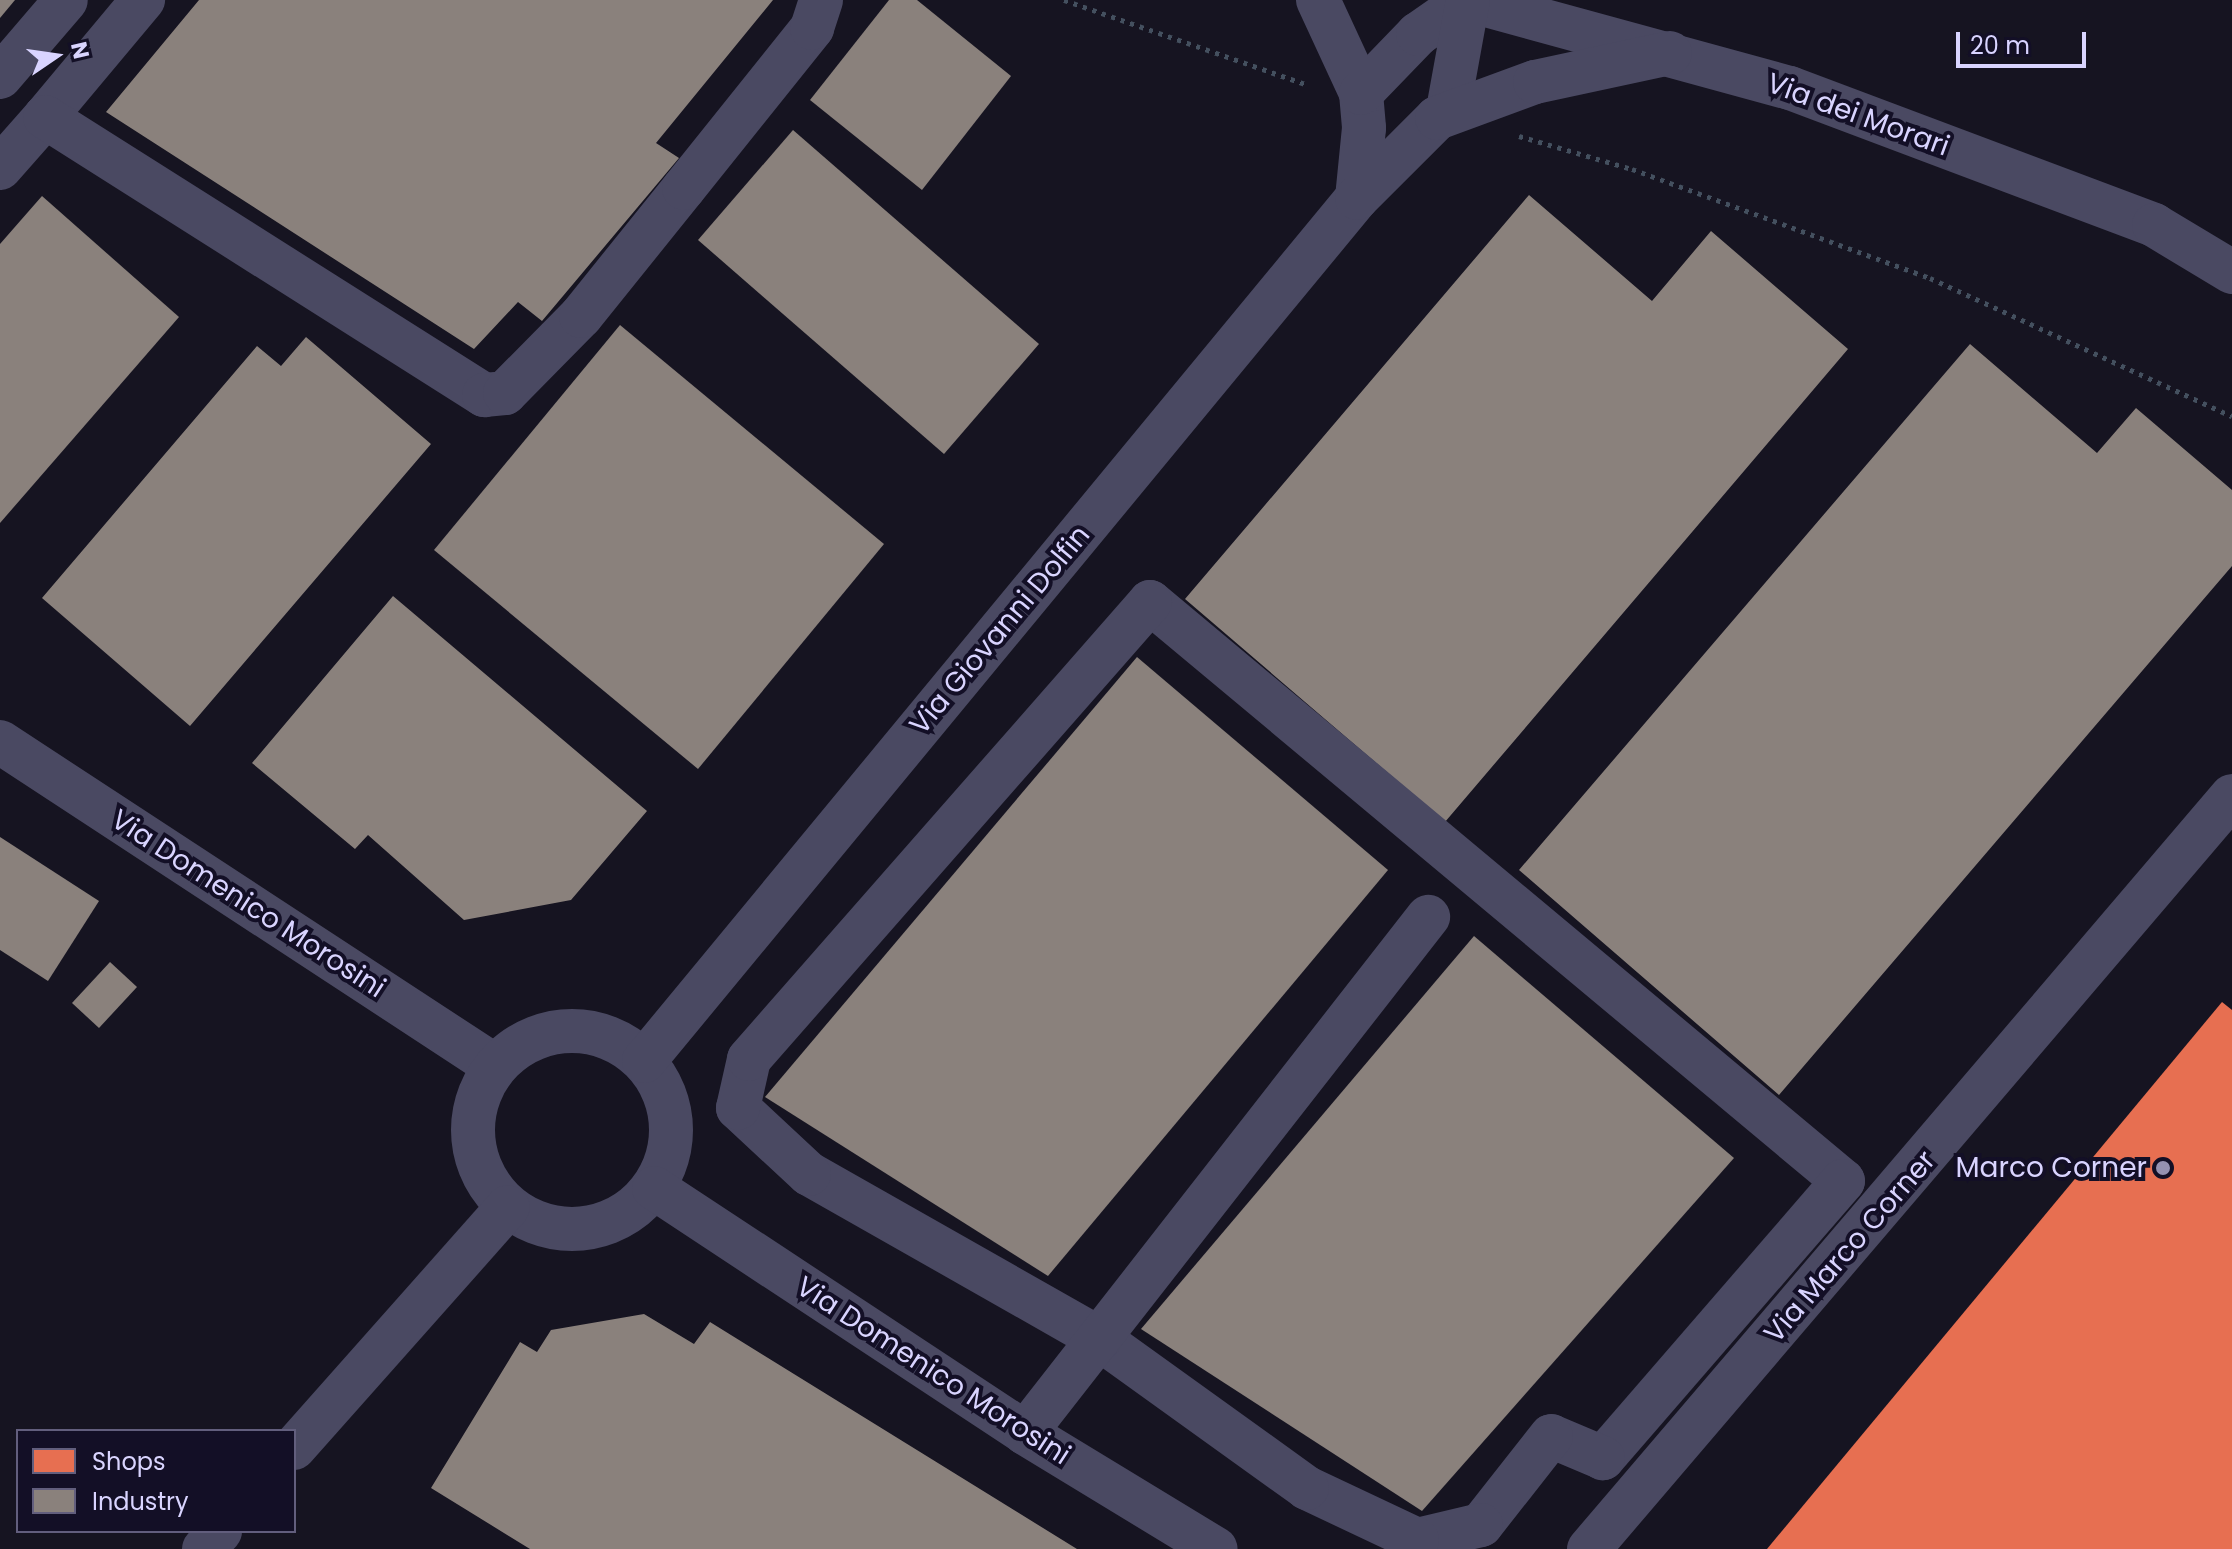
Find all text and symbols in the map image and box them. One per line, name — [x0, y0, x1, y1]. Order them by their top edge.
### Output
north arrow — [16, 16, 96, 96]
scale bar — [1960, 16, 2090, 66]
text: 20 m — [1970, 29, 2030, 62]
text: N — [63, 39, 97, 62]
street label: Via dei Morari — [1762, 66, 1954, 164]
street label: Via Giovanni Dolfin — [903, 519, 1097, 741]
street label: Via Domenico Morosini — [105, 803, 391, 1005]
street label: Via Marco Corner — [1757, 1144, 1943, 1350]
place label: Marco Corner — [1955, 1151, 2147, 1185]
marker: Marco Corner — [2154, 1159, 2172, 1177]
street label: Via Domenico Morosini — [790, 1270, 1076, 1472]
legend — [16, 1429, 296, 1533]
text: Shops — [92, 1445, 166, 1478]
text: Industry — [92, 1485, 189, 1518]

